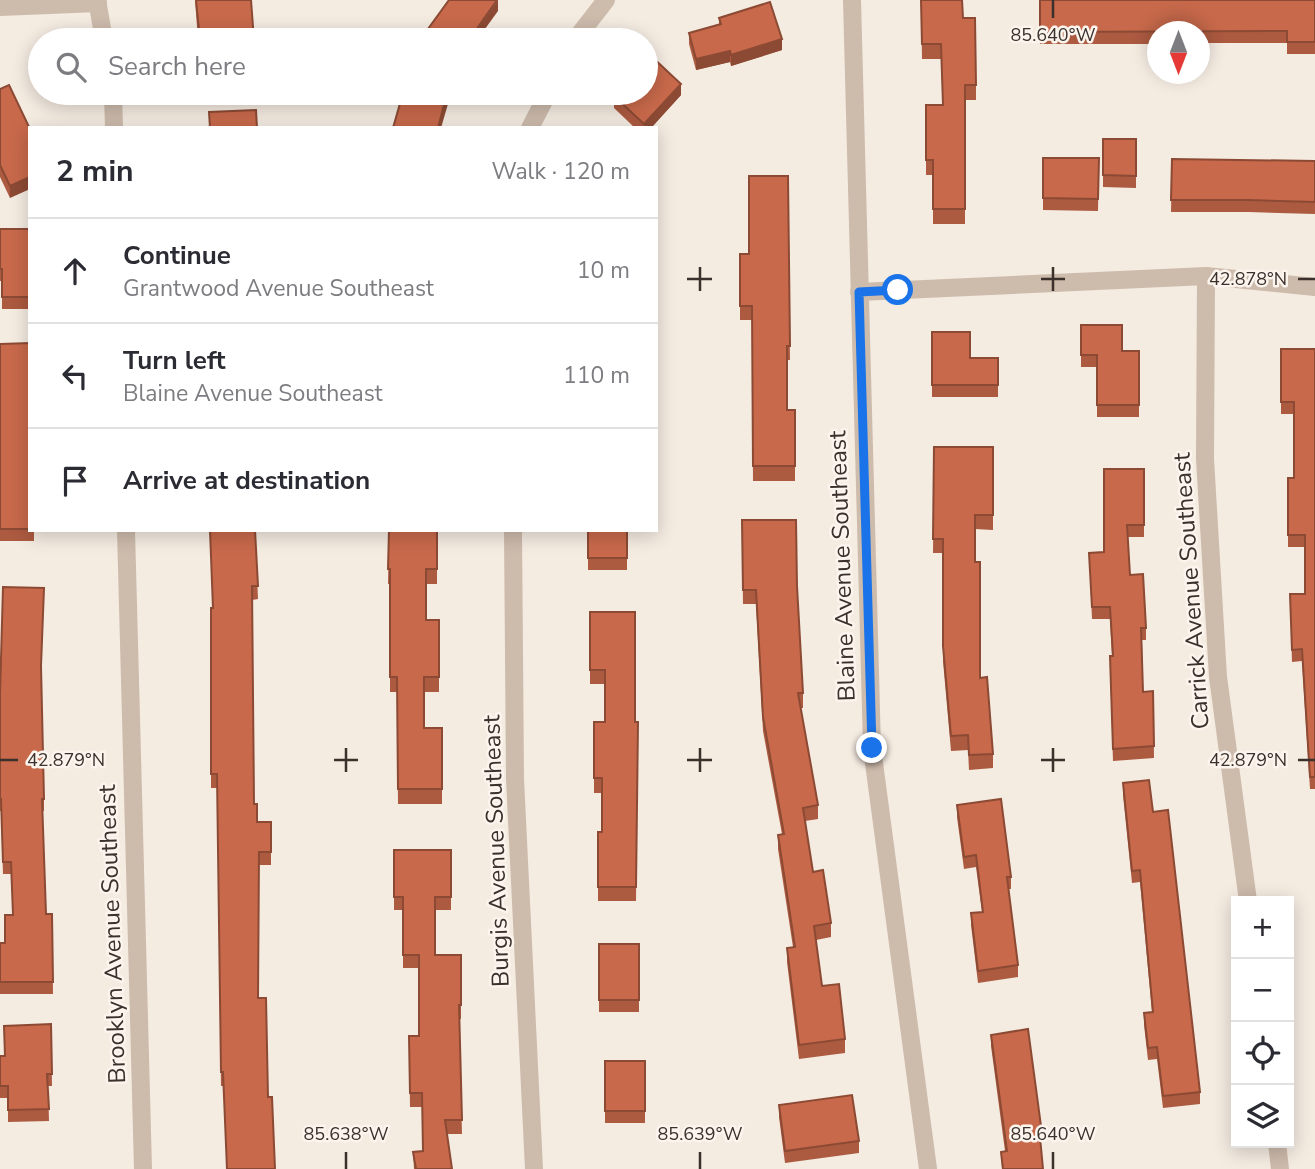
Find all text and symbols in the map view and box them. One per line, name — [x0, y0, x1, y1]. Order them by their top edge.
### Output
north arrow — [1147, 21, 1210, 84]
text: 85.640°W — [1011, 23, 1096, 47]
search box — [28, 28, 658, 105]
icon: search — [52, 48, 90, 86]
text: Search here — [108, 49, 246, 84]
text: 2 min — [56, 151, 134, 192]
text: Walk · 120 m — [491, 156, 630, 187]
text: Continue — [123, 238, 231, 273]
icon: ahead — [56, 252, 94, 290]
text: 10 m — [577, 255, 630, 286]
text: 42.878°N — [1209, 267, 1287, 291]
text: Grantwood Avenue Southeast — [123, 273, 434, 304]
route start — [882, 274, 913, 305]
text: Turn left — [123, 343, 226, 378]
icon: left — [56, 357, 94, 395]
text: 110 m — [563, 360, 630, 391]
text: Blaine Avenue Southeast — [123, 378, 383, 409]
street label: Blaine Avenue Southeast — [821, 429, 863, 702]
street label: Carrick Avenue Southeast — [1165, 451, 1217, 730]
icon: arrive — [56, 462, 94, 500]
text: Arrive at destination — [123, 463, 370, 498]
street label: Burgis Avenue Southeast — [475, 714, 517, 988]
route end — [856, 732, 887, 763]
text: 42.879°N — [27, 748, 105, 772]
text: 42.879°N — [1209, 748, 1287, 772]
street label: Brooklyn Avenue Southeast — [91, 783, 133, 1084]
map controls — [1231, 896, 1294, 1148]
button: + — [1231, 896, 1294, 959]
button: − — [1231, 959, 1294, 1022]
button: locate — [1231, 1022, 1294, 1085]
button: layers — [1231, 1085, 1294, 1148]
text: 85.638°W — [304, 1122, 389, 1146]
text: 85.639°W — [658, 1122, 743, 1146]
text: 85.640°W — [1011, 1122, 1096, 1146]

